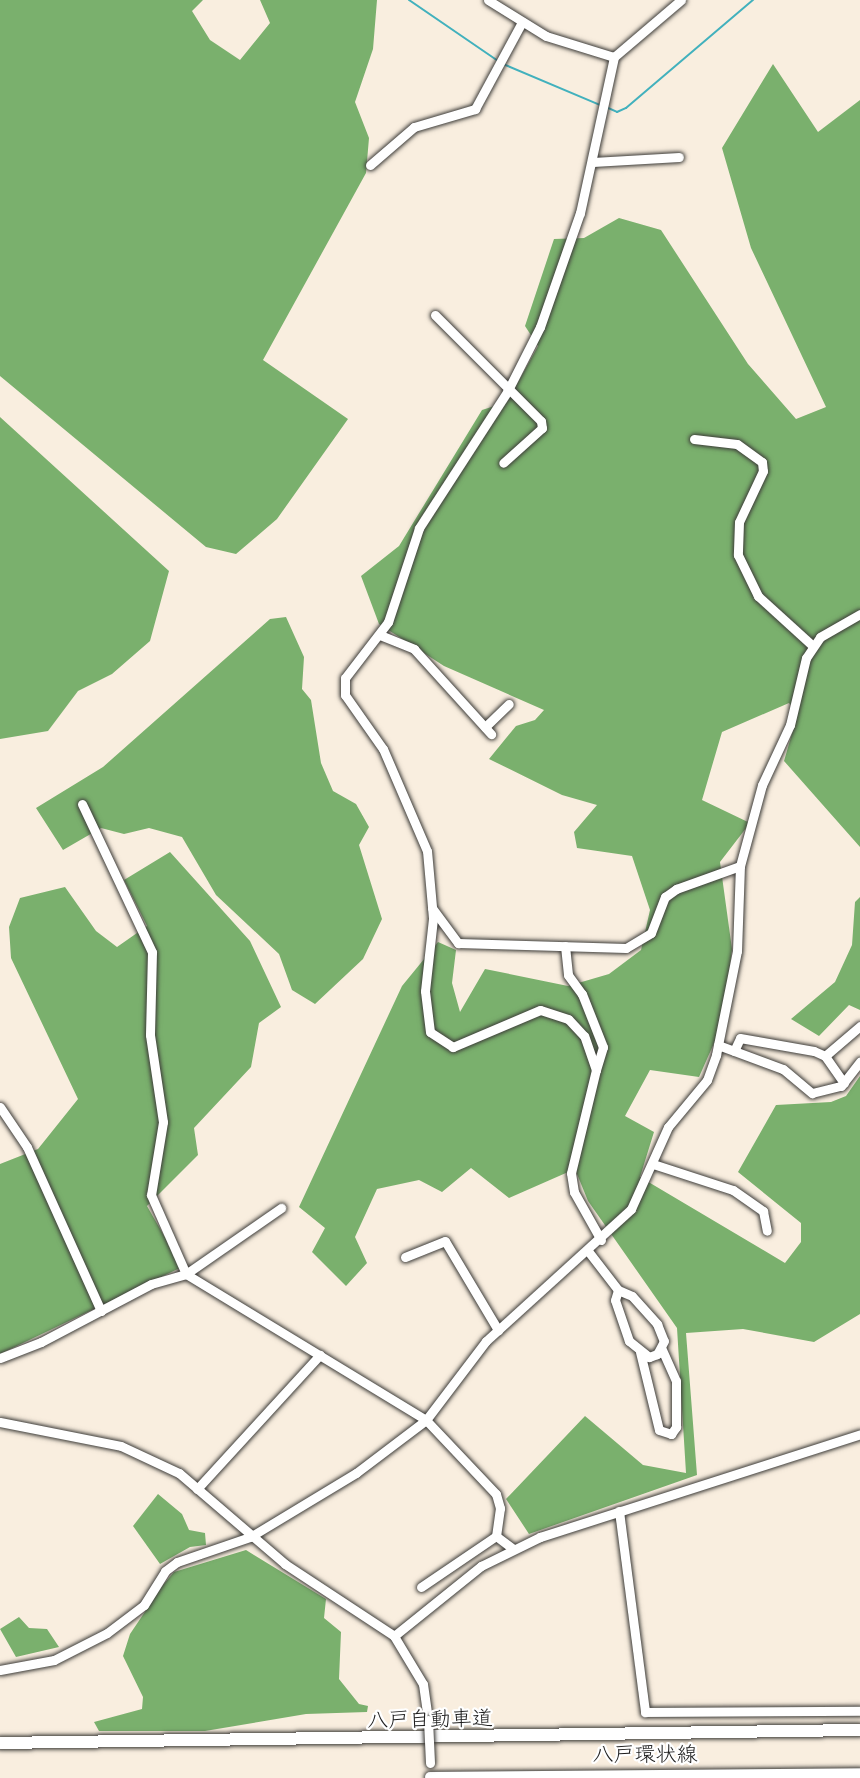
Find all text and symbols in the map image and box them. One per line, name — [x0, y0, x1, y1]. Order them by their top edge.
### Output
street label: 八戸自動車道 — [367, 1705, 493, 1733]
street label: 八戸環状線 — [593, 1741, 697, 1767]

